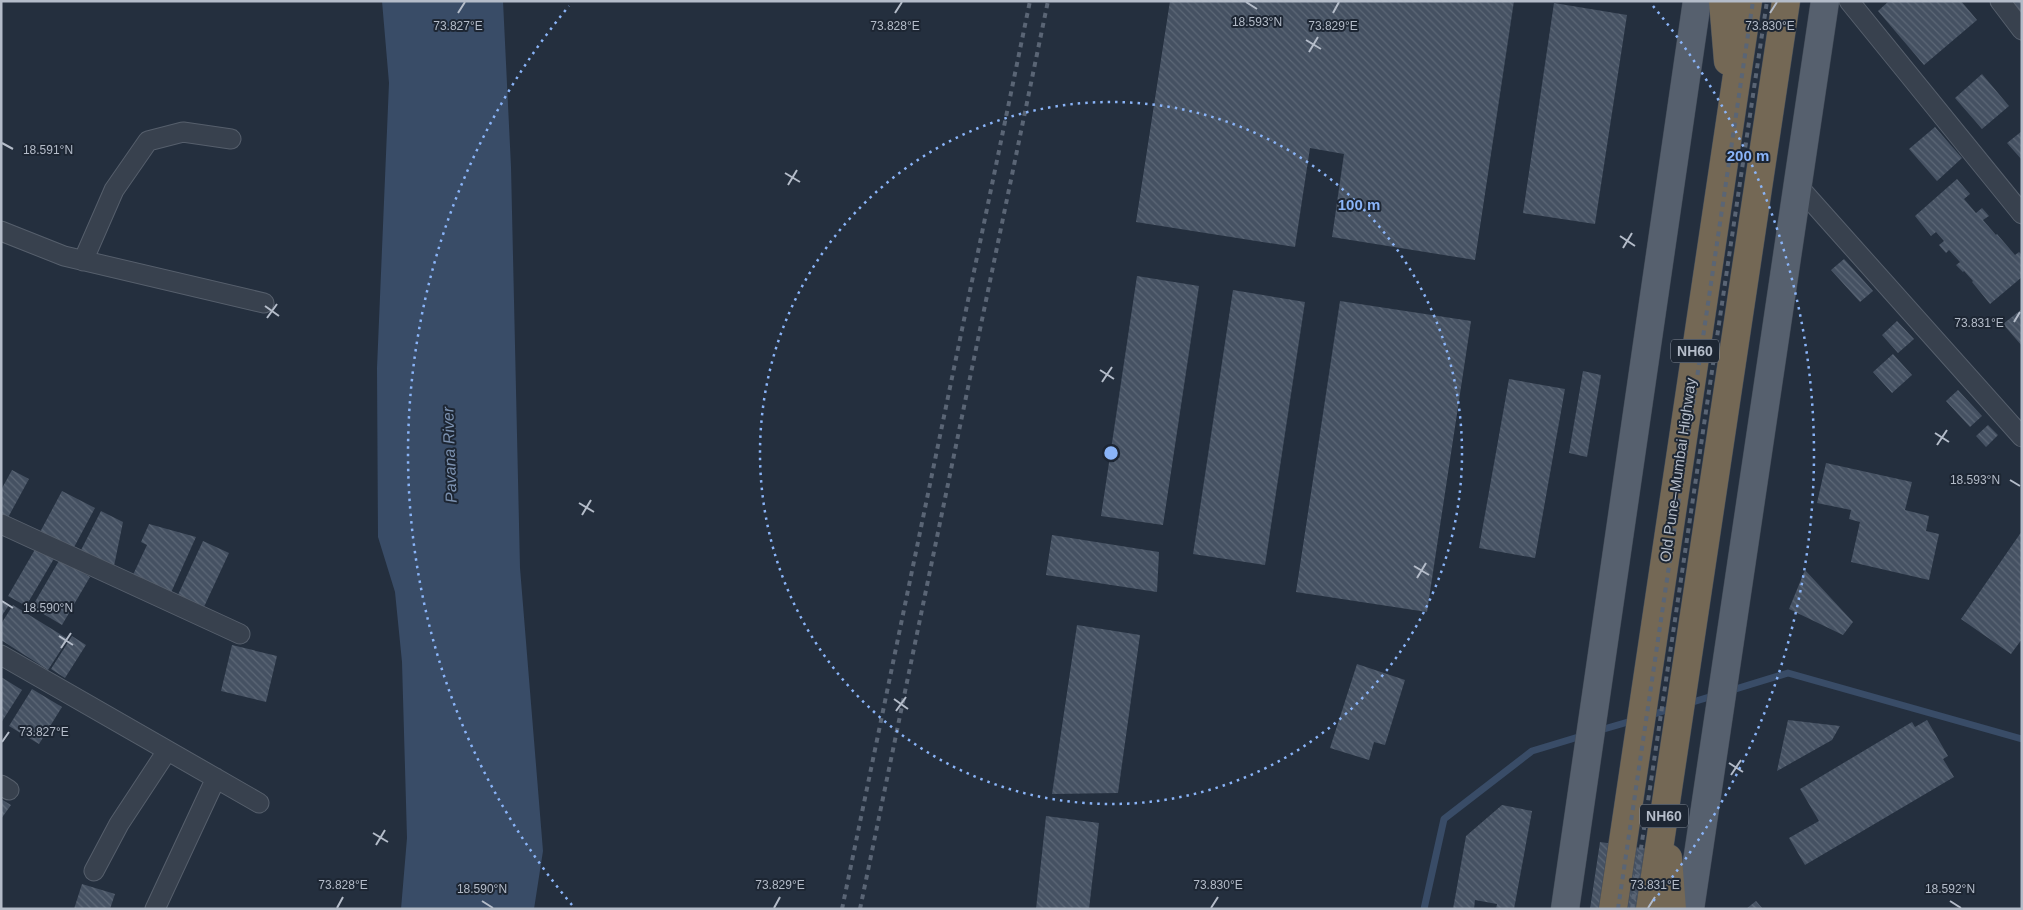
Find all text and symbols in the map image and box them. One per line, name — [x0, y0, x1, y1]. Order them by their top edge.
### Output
text: 18.593°N — [1232, 15, 1282, 29]
text: 73.827°E — [433, 19, 483, 33]
text: 73.828°E — [870, 19, 920, 33]
text: 73.829°E — [1308, 19, 1358, 33]
text: 73.830°E — [1745, 19, 1795, 33]
text: 18.591°N — [23, 143, 73, 157]
text: 200 m — [1727, 147, 1769, 164]
text: 100 m — [1338, 196, 1380, 213]
text: 73.831°E — [1954, 316, 2004, 330]
road number: NH60 — [1671, 340, 1719, 362]
street label: Old Pune–Mumbai Highway — [1656, 376, 1699, 563]
water label: Pavana River — [439, 406, 460, 503]
centre of rings — [1102, 444, 1120, 462]
text: 18.593°N — [1950, 473, 2000, 487]
text: 18.590°N — [23, 601, 73, 615]
text: 73.827°E — [19, 725, 69, 739]
road number: NH60 — [1640, 804, 1688, 828]
text: 73.828°E — [318, 878, 368, 892]
text: 73.829°E — [755, 878, 805, 892]
text: 73.830°E — [1193, 878, 1243, 892]
text: 73.831°E — [1630, 878, 1680, 892]
text: 18.590°N — [457, 882, 507, 896]
text: 18.592°N — [1925, 882, 1975, 896]

